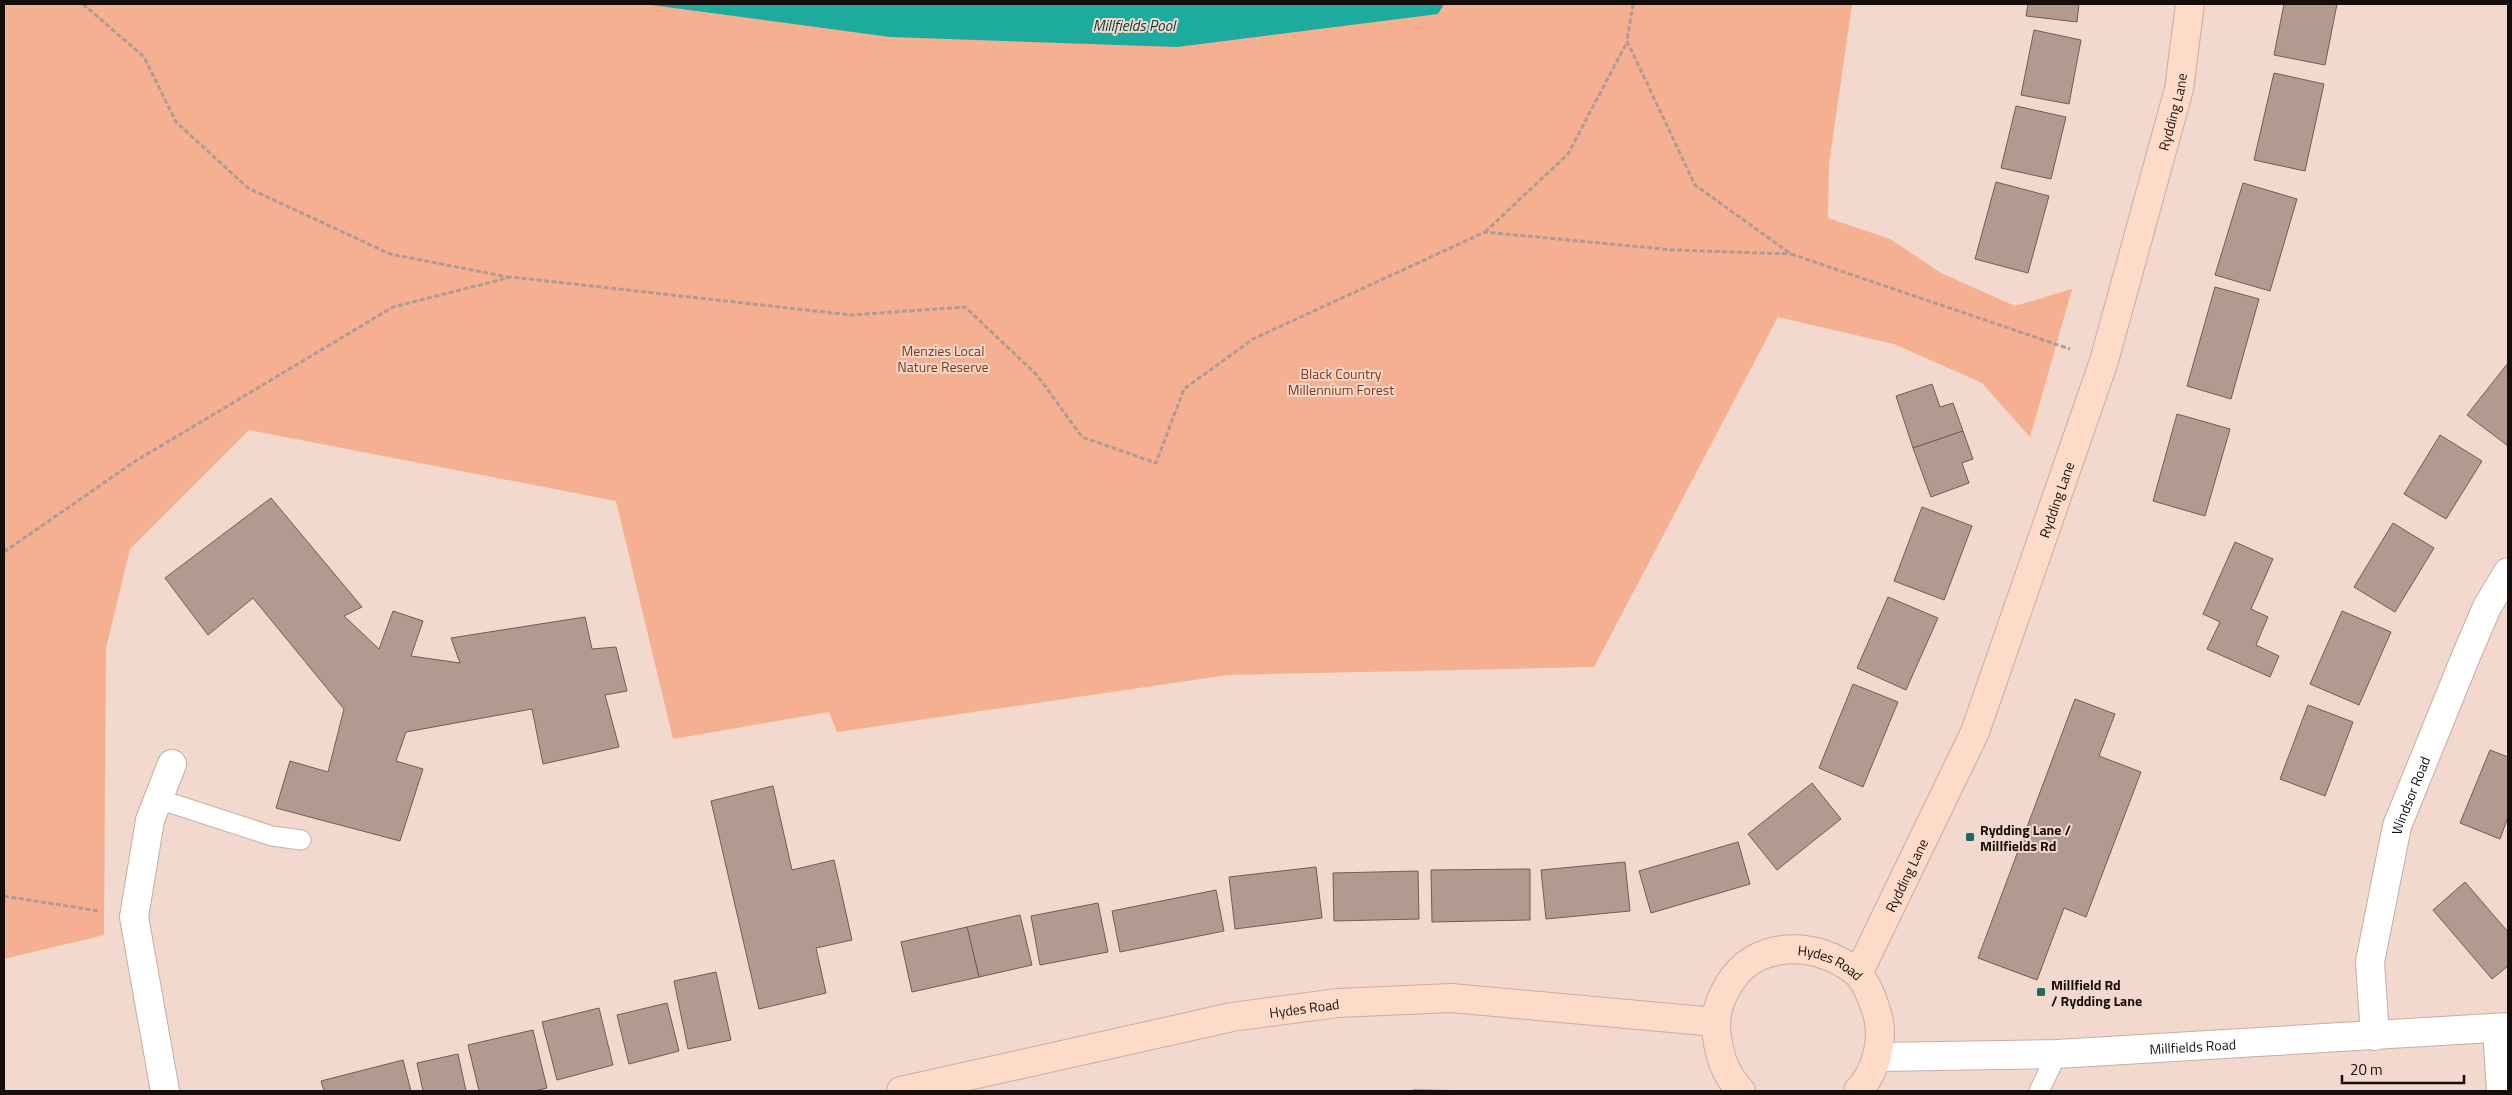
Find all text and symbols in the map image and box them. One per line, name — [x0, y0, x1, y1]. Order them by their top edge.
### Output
water label: Millfields Pool — [1093, 14, 1177, 37]
street label: Rydding Lane — [2152, 72, 2191, 153]
park label: Menzies Local Nature Reserve — [897, 340, 989, 377]
park label: Black Country Millennium Forest — [1288, 363, 1394, 400]
street label: Rydding Lane — [2033, 459, 2079, 540]
street label: Windsor Road — [2385, 753, 2435, 836]
place label: Rydding Lane / Millfields Rd — [1980, 819, 2072, 856]
marker: Rydding Lane / Millfields Rd — [1964, 831, 1976, 843]
street label: Rydding Lane — [1879, 835, 1933, 915]
street label: Hydes Road — [1797, 939, 1869, 984]
place label: Millfield Rd / Rydding Lane — [2051, 974, 2142, 1011]
marker: Millfield Rd / Rydding Lane — [2035, 986, 2047, 998]
street label: Hydes Road — [1268, 992, 1341, 1022]
street label: Millfields Road — [2149, 1033, 2237, 1059]
scale bar — [2342, 1052, 2464, 1084]
text: 20 m — [2350, 1058, 2383, 1081]

